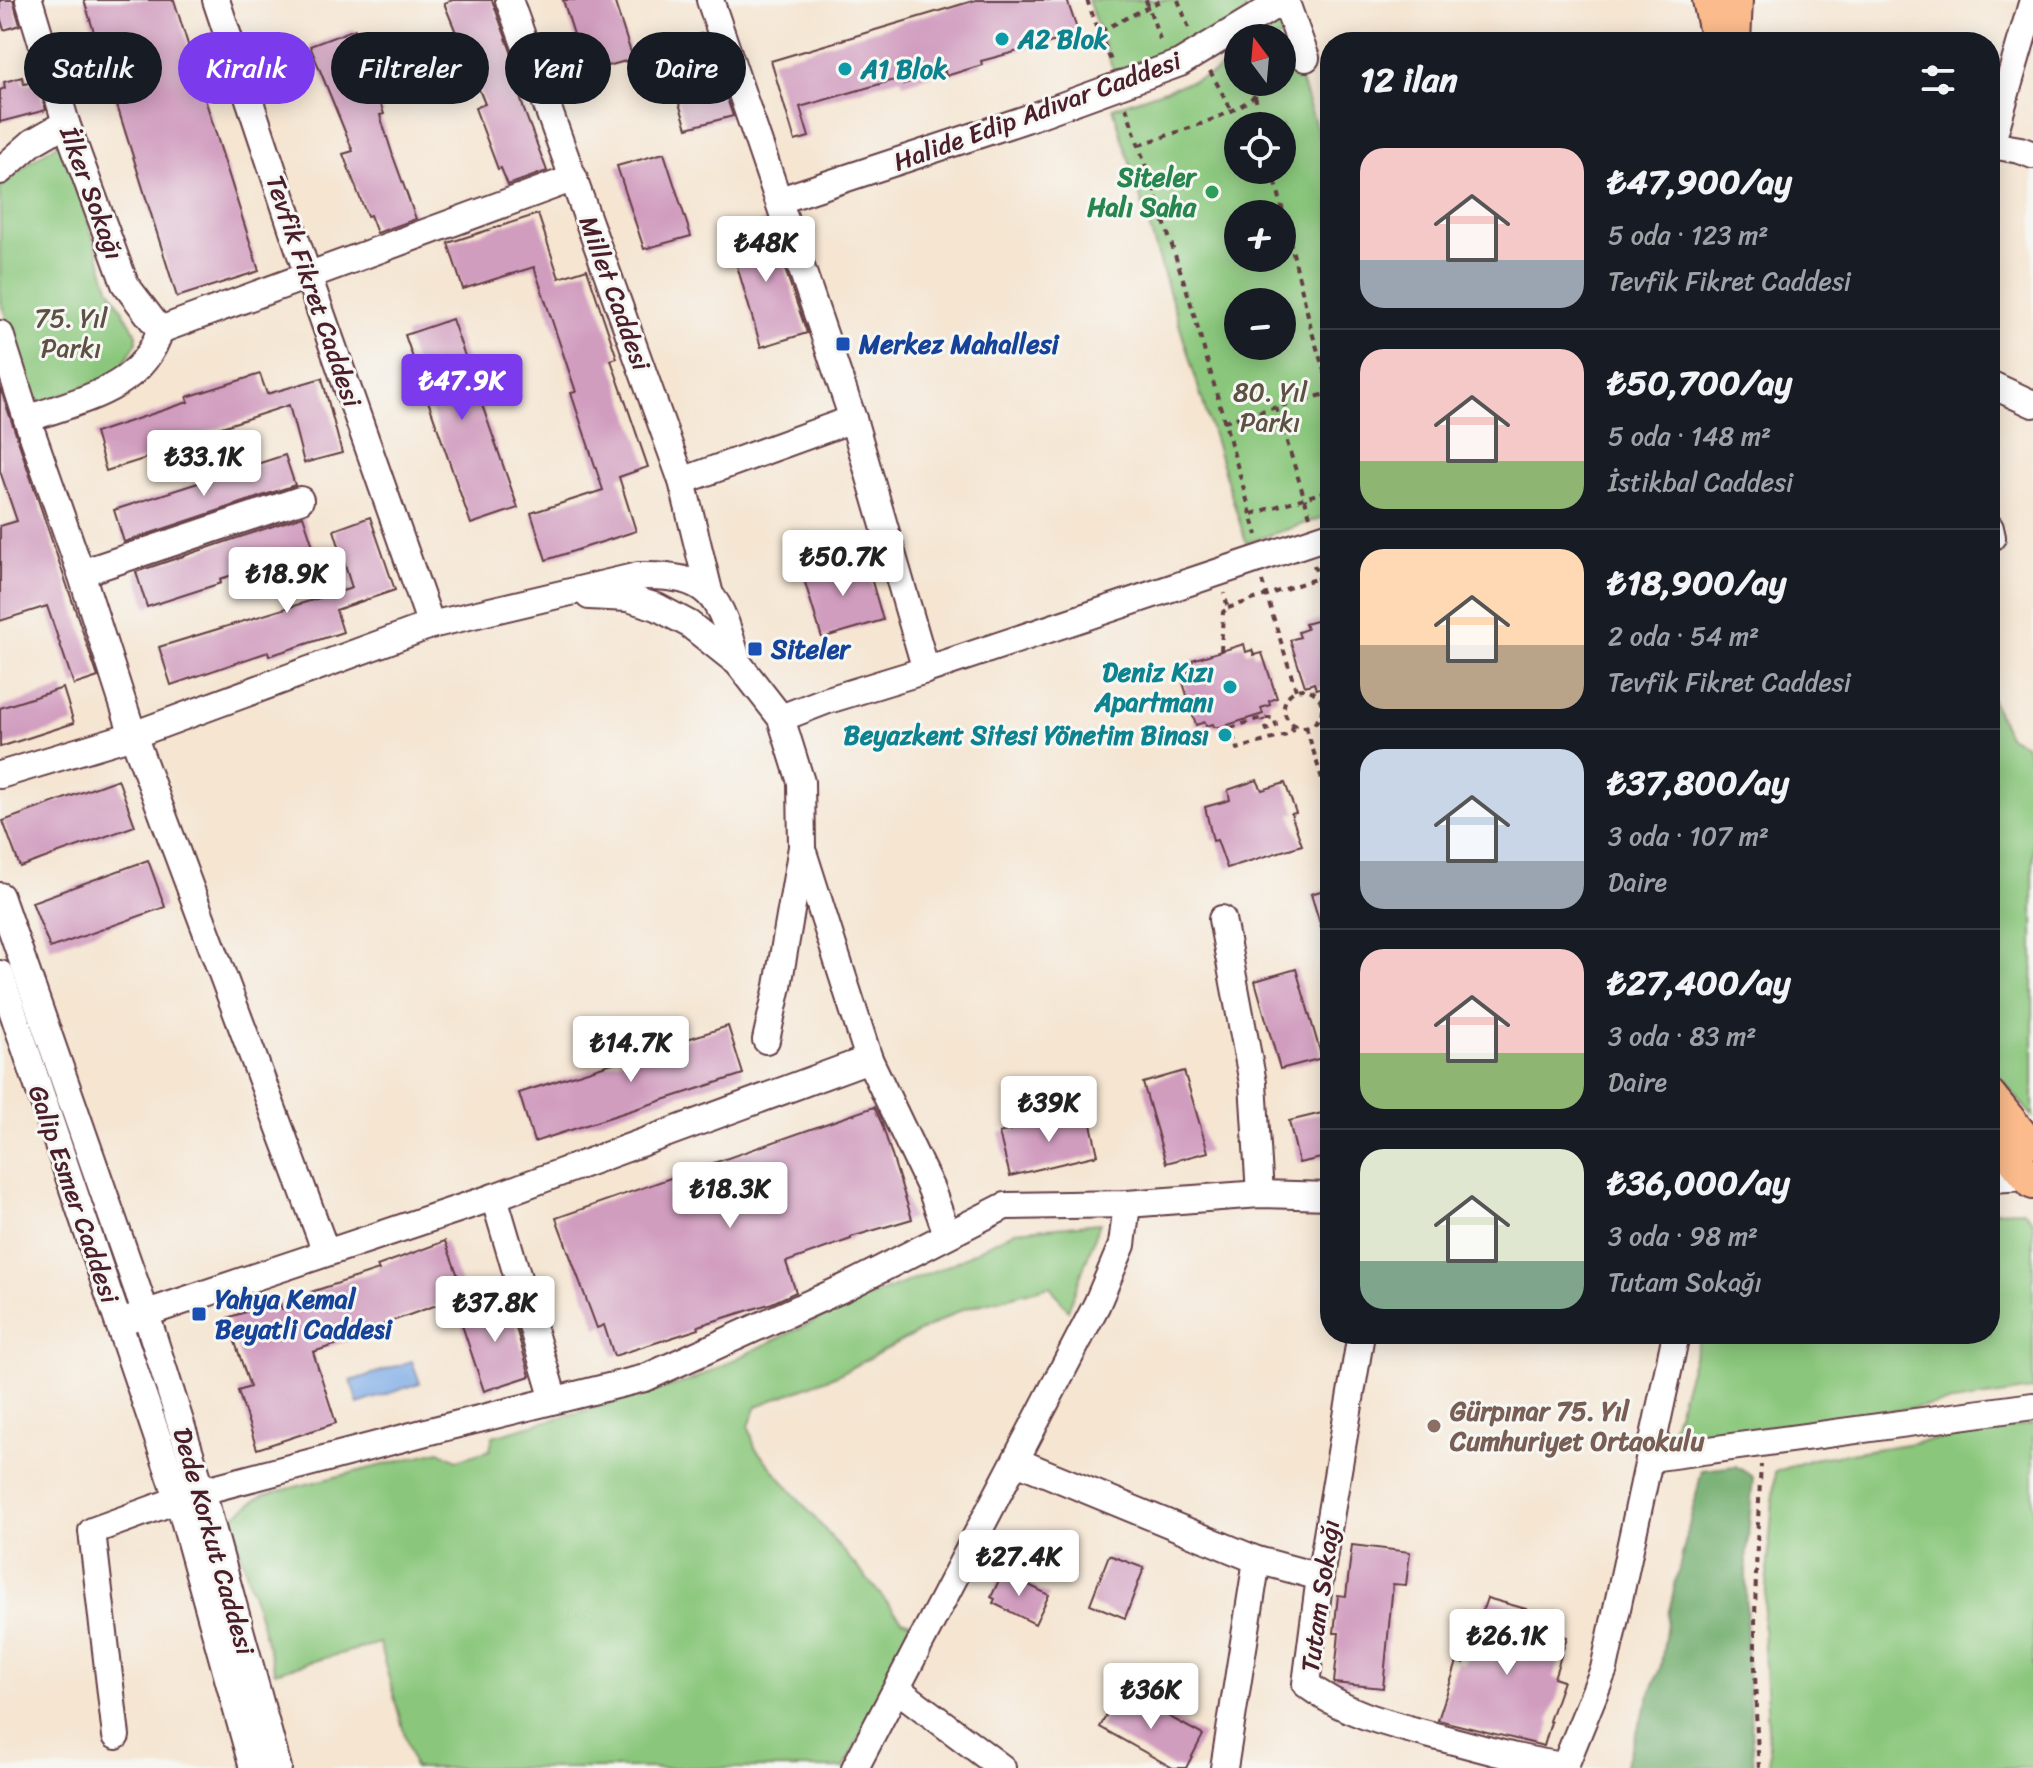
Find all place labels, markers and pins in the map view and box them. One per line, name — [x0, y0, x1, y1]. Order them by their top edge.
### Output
place label: A2 Blok — [1017, 16, 1108, 62]
marker: A2 Blok — [993, 30, 1011, 48]
place label: A1 Blok — [860, 46, 947, 92]
marker: A1 Blok — [836, 60, 854, 78]
place label: Siteler Halı Saha — [1087, 154, 1198, 230]
marker: Siteler Halı Saha — [1203, 183, 1221, 201]
pin: ₺48K — [719, 216, 813, 284]
place label: Merkez Mahallesi — [858, 321, 1061, 367]
marker: Merkez Mahallesi — [834, 335, 852, 353]
pin: ₺47.9K — [397, 354, 527, 422]
pin: ₺33.1K — [139, 430, 269, 498]
pin: ₺50.7K — [778, 530, 908, 598]
pin: ₺18.9K — [222, 547, 352, 615]
place label: Siteler — [770, 626, 852, 672]
marker: Siteler — [746, 640, 764, 658]
place label: Deniz Kızı Apartmanı — [1094, 649, 1214, 725]
marker: Deniz Kızı Apartmanı — [1221, 678, 1239, 696]
place label: Beyazkent Sitesi Yönetim Binası — [844, 712, 1209, 758]
marker: Beyazkent Sitesi Yönetim Binası — [1216, 726, 1234, 744]
pin: ₺14.7K — [566, 1016, 696, 1084]
pin: ₺39K — [1002, 1076, 1096, 1144]
pin: ₺18.3K — [665, 1162, 795, 1230]
place label: Yahya Kemal Beyatli Caddesi — [215, 1276, 394, 1352]
pin: ₺37.8K — [430, 1276, 560, 1344]
marker: Yahya Kemal Beyatli Caddesi — [190, 1305, 208, 1323]
place label: Gürpınar 75. Yıl Cumhuriyet Ortaokulu — [1449, 1388, 1705, 1464]
marker: Gürpınar 75. Yıl Cumhuriyet Ortaokulu — [1425, 1417, 1443, 1435]
pin: ₺27.4K — [954, 1530, 1084, 1598]
pin: ₺26.1K — [1442, 1609, 1572, 1677]
pin: ₺36K — [1104, 1663, 1198, 1731]

